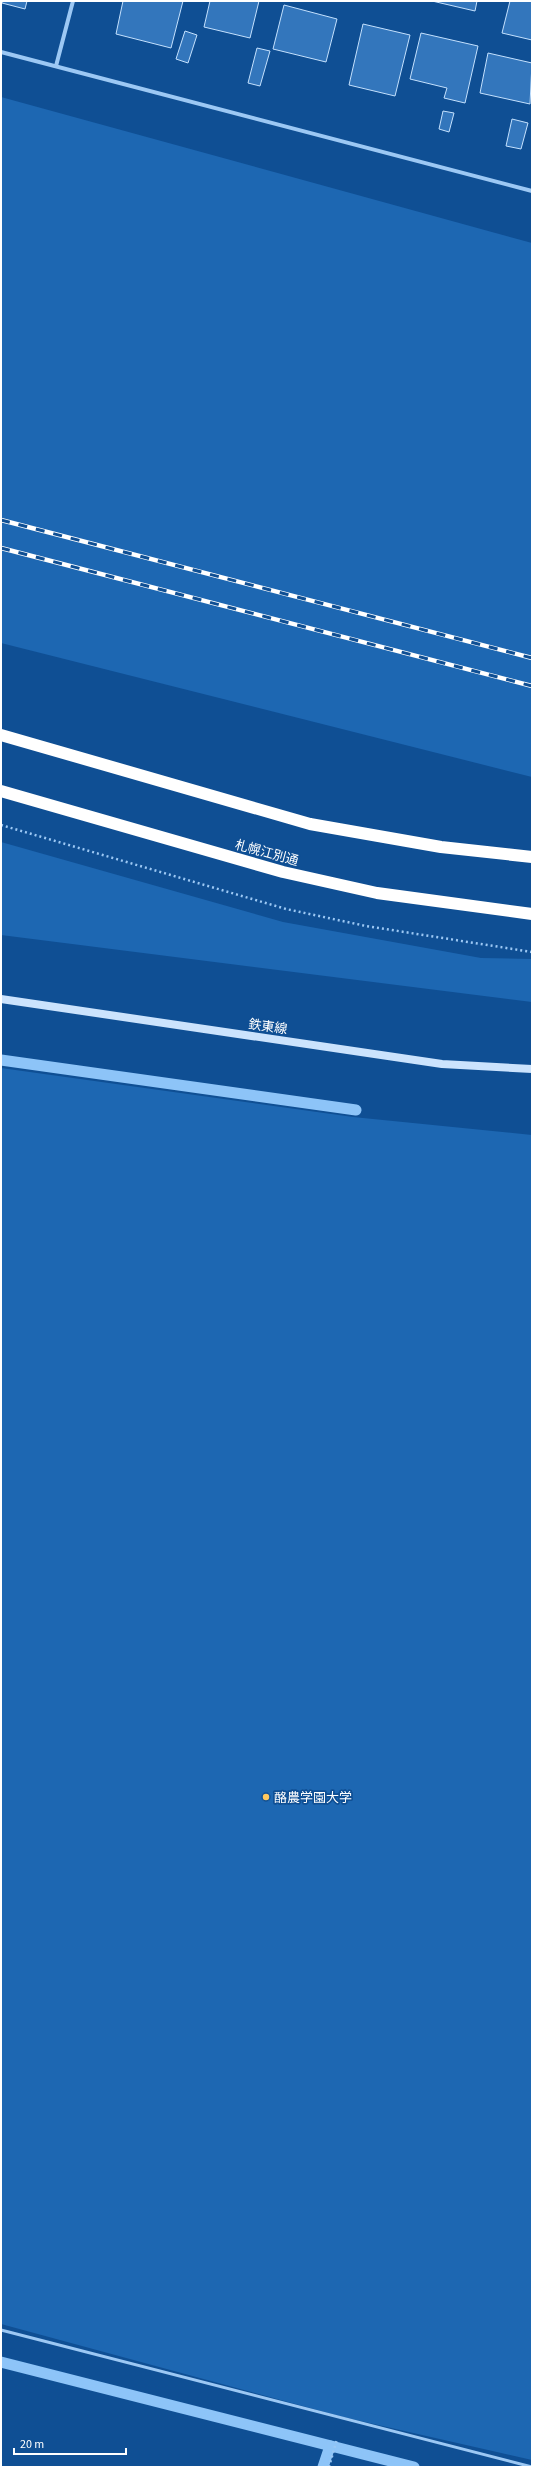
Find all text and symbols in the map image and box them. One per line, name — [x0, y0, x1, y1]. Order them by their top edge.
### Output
street label: 札幌江別通 — [233, 836, 300, 870]
street label: 鉄東線 — [247, 1015, 288, 1039]
place label: 酪農学園大学 — [274, 1789, 352, 1807]
marker: 酪農学園大学 — [261, 1792, 271, 1802]
scale bar — [14, 2430, 126, 2456]
text: 20 m — [20, 2436, 44, 2453]

